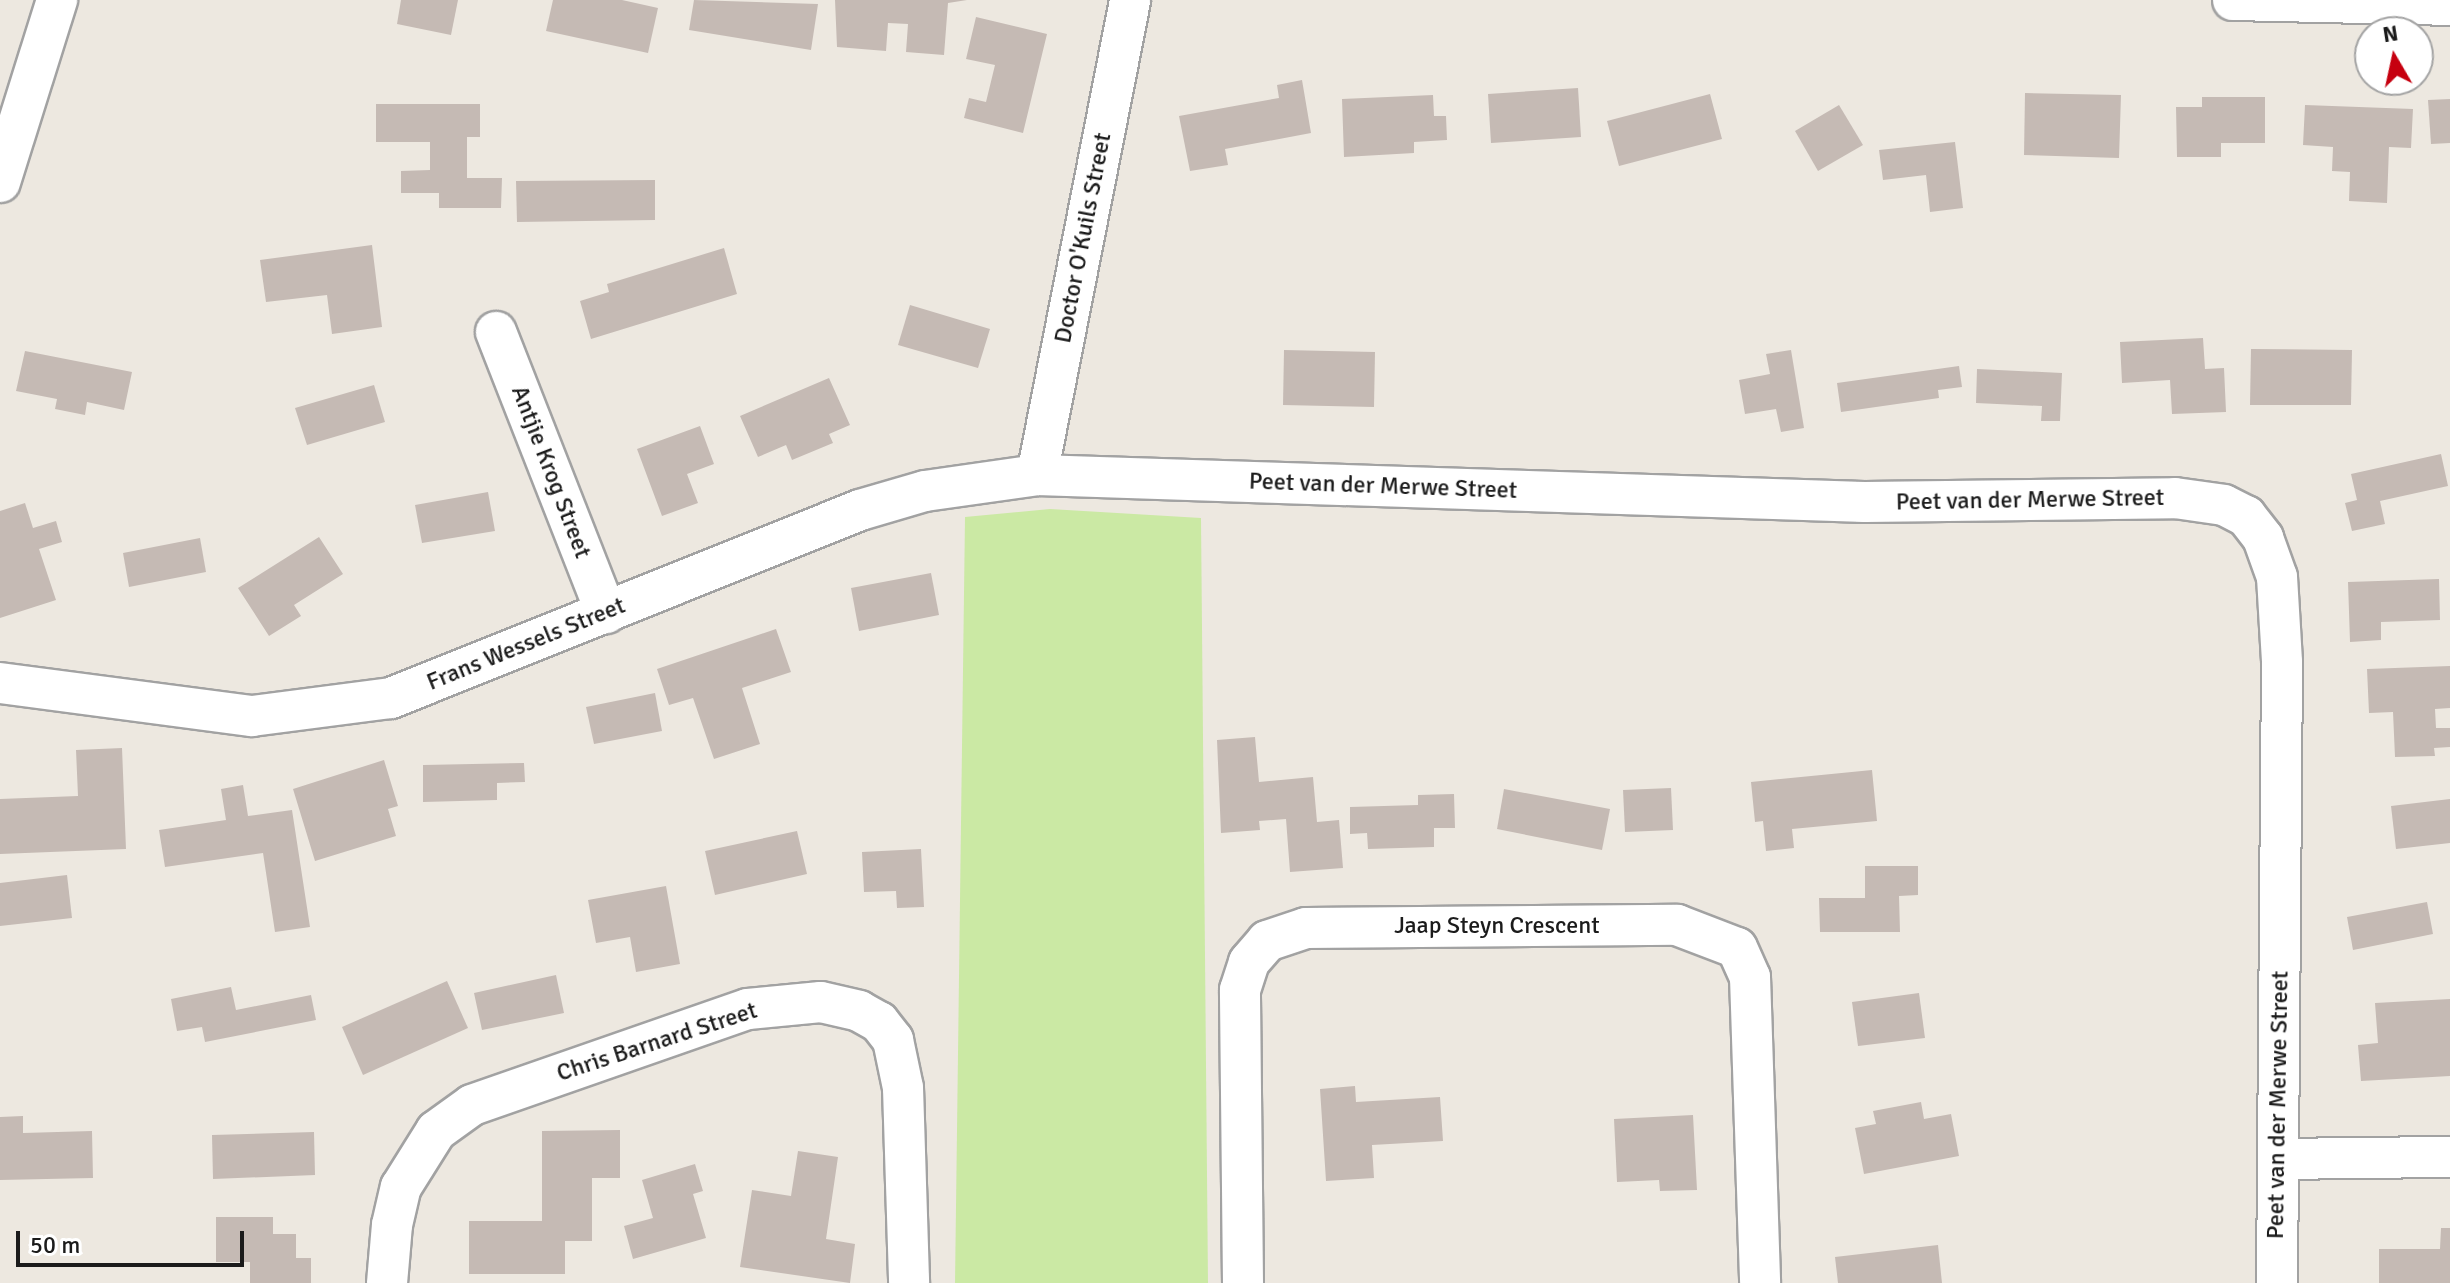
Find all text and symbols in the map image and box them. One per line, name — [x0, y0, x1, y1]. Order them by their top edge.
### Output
north arrow — [2354, 16, 2434, 96]
text: N — [2381, 19, 2400, 48]
street label: Doctor O'Kuils Street — [1048, 130, 1118, 346]
street label: Antjie Krog Street — [505, 382, 597, 562]
street label: Peet van der Merwe Street — [1248, 467, 1518, 505]
street label: Peet van der Merwe Street — [1896, 483, 2164, 517]
street label: Frans Wessels Street — [423, 591, 629, 697]
street label: Jaap Steyn Crescent — [1394, 912, 1600, 940]
street label: Peet van der Merwe Street — [2261, 971, 2295, 1239]
street label: Chris Barnard Street — [553, 996, 761, 1088]
scale bar — [20, 1215, 248, 1265]
text: 50 m — [30, 1230, 80, 1260]

